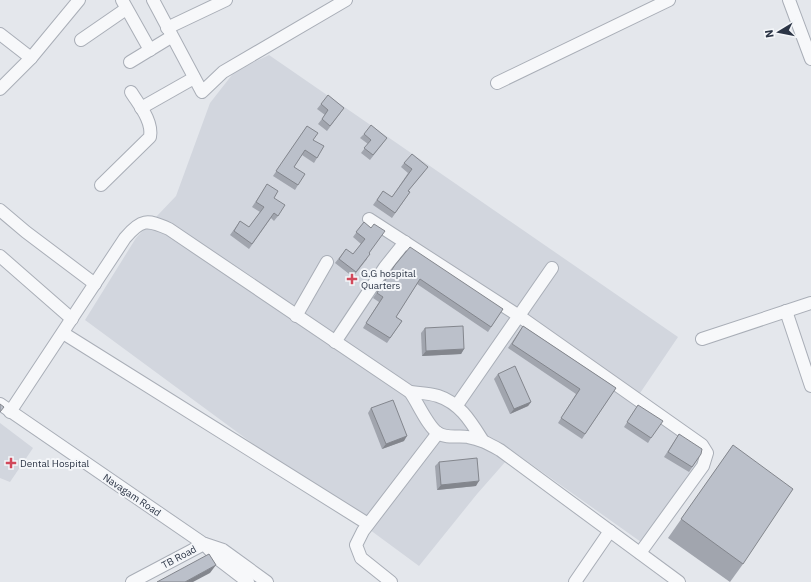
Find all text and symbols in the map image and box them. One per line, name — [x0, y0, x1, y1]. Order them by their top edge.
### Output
north arrow — [759, 12, 799, 52]
text: N — [762, 29, 777, 39]
place label: G.G hospital Quarters — [361, 267, 416, 292]
marker: G.G hospital Quarters — [346, 273, 358, 285]
marker: Dental Hospital — [5, 457, 17, 469]
place label: Dental Hospital — [20, 457, 89, 470]
street label: Navagam Road — [101, 471, 163, 519]
street label: TB Road — [159, 542, 199, 572]

